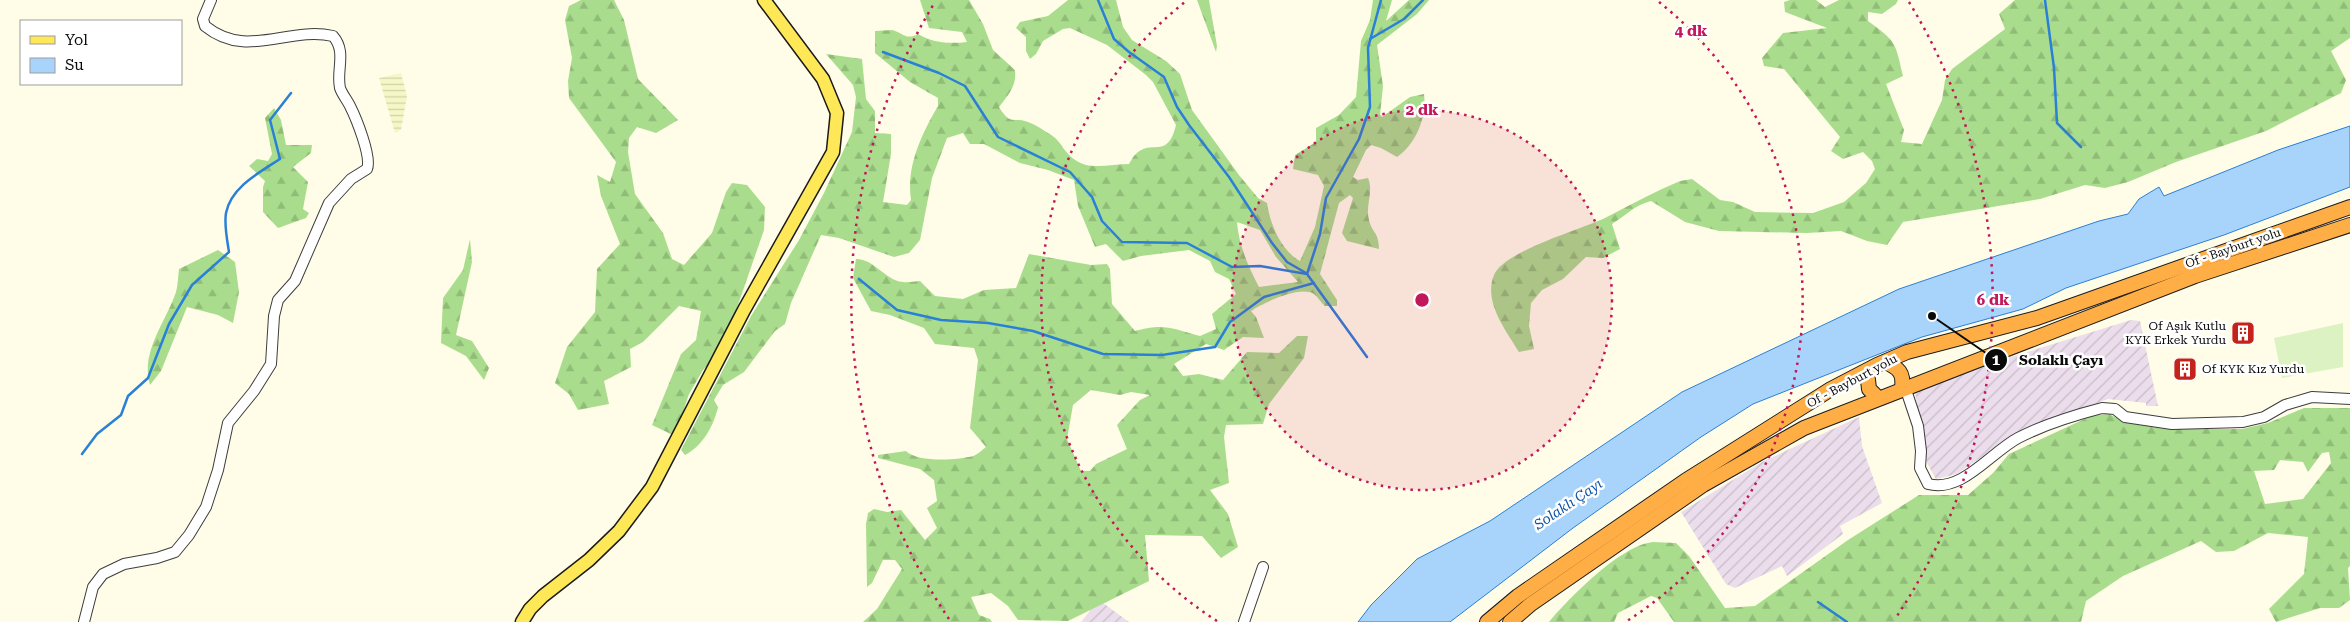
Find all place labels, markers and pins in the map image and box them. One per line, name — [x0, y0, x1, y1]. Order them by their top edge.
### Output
centre of rings — [1413, 291, 1431, 309]
place label: Of Aşık Kutlu KYK Erkek Yurdu — [2125, 319, 2227, 347]
building icon: Of Aşık Kutlu KYK Erkek Yurdu — [2230, 320, 2256, 346]
callout: Solaklı Çayı — [1984, 345, 2113, 374]
building icon: Of KYK Kız Yurdu — [2172, 356, 2198, 382]
place label: Of KYK Kız Yurdu — [2202, 362, 2305, 376]

